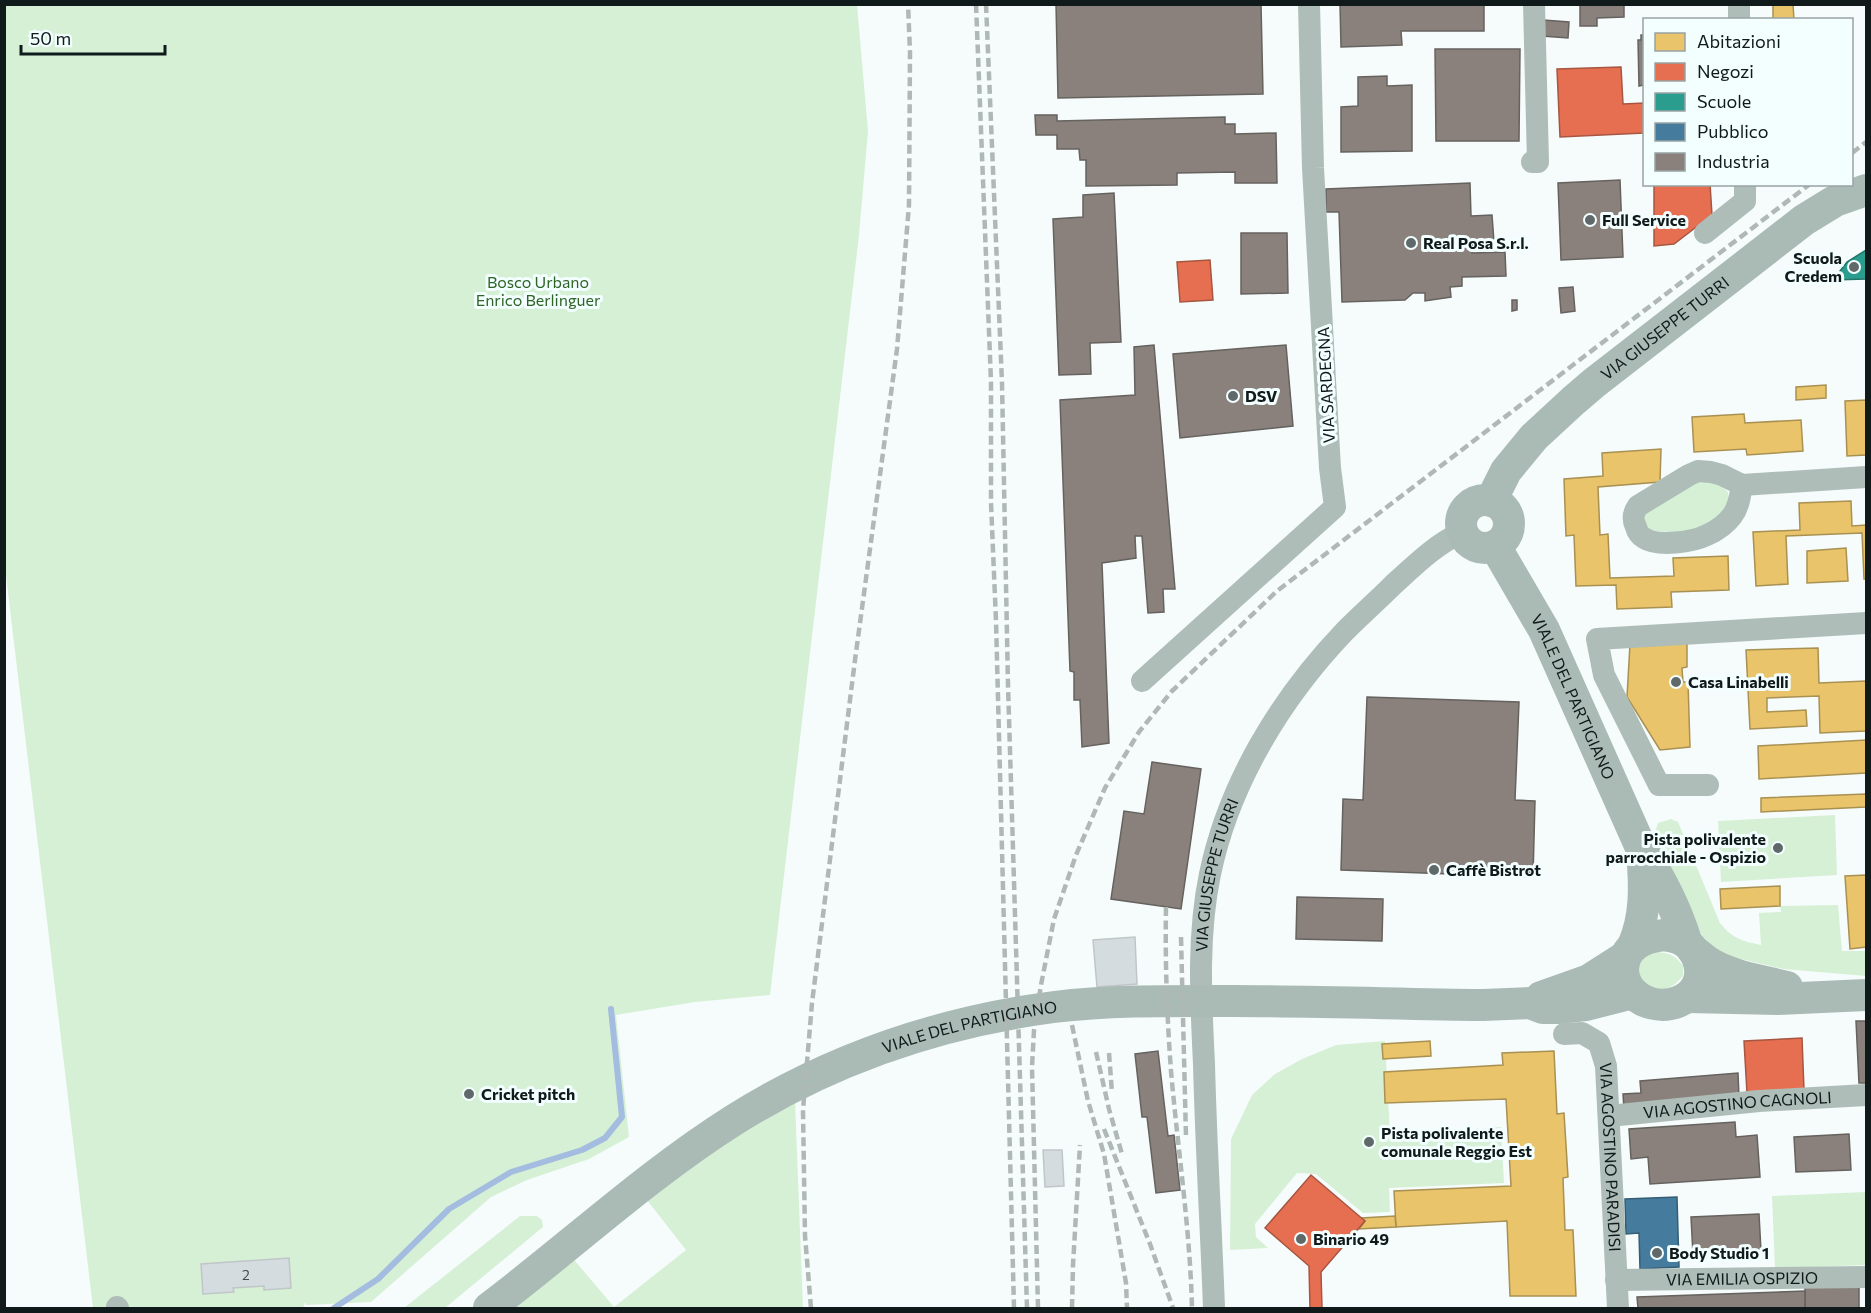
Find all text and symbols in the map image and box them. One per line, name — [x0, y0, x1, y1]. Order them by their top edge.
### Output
scale bar — [21, 18, 165, 56]
legend — [1643, 18, 1853, 186]
text: 50 m — [30, 27, 71, 49]
text: Abitazioni — [1697, 30, 1781, 52]
text: Negozi — [1697, 60, 1754, 82]
text: Scuole — [1697, 90, 1751, 112]
text: Pubblico — [1697, 120, 1769, 142]
text: Industria — [1697, 150, 1770, 172]
place label: Full Service — [1602, 210, 1686, 229]
marker: Full Service — [1583, 213, 1597, 227]
place label: Real Posa S.r.l. — [1423, 233, 1529, 252]
marker: Real Posa S.r.l. — [1404, 236, 1418, 250]
place label: Scuola Credem — [1785, 248, 1842, 285]
marker: Scuola Credem — [1847, 260, 1861, 274]
park label: Bosco Urbano Enrico Berlinguer — [476, 272, 601, 309]
street label: VIA GIUSEPPE TURRI — [1597, 272, 1732, 383]
street label: VIA SARDEGNA — [1313, 326, 1338, 444]
place label: DSV — [1245, 386, 1277, 405]
marker: DSV — [1226, 389, 1240, 403]
street label: VIALE DEL PARTIGIANO — [1528, 610, 1619, 782]
place label: Casa Linabelli — [1688, 672, 1789, 691]
marker: Casa Linabelli — [1669, 675, 1683, 689]
street label: VIA GIUSEPPE TURRI — [1191, 795, 1242, 952]
place label: Pista polivalente parrocchiale - Ospizio — [1606, 829, 1766, 866]
marker: Pista polivalente parrocchiale - Ospizio — [1771, 841, 1785, 855]
place label: Caffè Bistrot — [1446, 860, 1541, 879]
marker: Caffè Bistrot — [1427, 863, 1441, 877]
street label: VIALE DEL PARTIGIANO — [879, 997, 1058, 1057]
street label: VIA AGOSTINO PARADISI — [1597, 1062, 1625, 1252]
place label: Cricket pitch — [481, 1084, 575, 1103]
marker: Cricket pitch — [462, 1087, 476, 1101]
street label: VIA AGOSTINO CAGNOLI — [1642, 1087, 1832, 1122]
place label: Pista polivalente comunale Reggio Est — [1381, 1123, 1532, 1160]
marker: Pista polivalente comunale Reggio Est — [1362, 1135, 1376, 1149]
place label: Binario 49 — [1313, 1229, 1389, 1248]
marker: Binario 49 — [1294, 1232, 1308, 1246]
place label: Body Studio 1 — [1669, 1243, 1769, 1262]
marker: Body Studio 1 — [1650, 1246, 1664, 1260]
house number: 2 — [242, 1266, 250, 1283]
street label: VIA EMILIA OSPIZIO — [1666, 1268, 1818, 1288]

